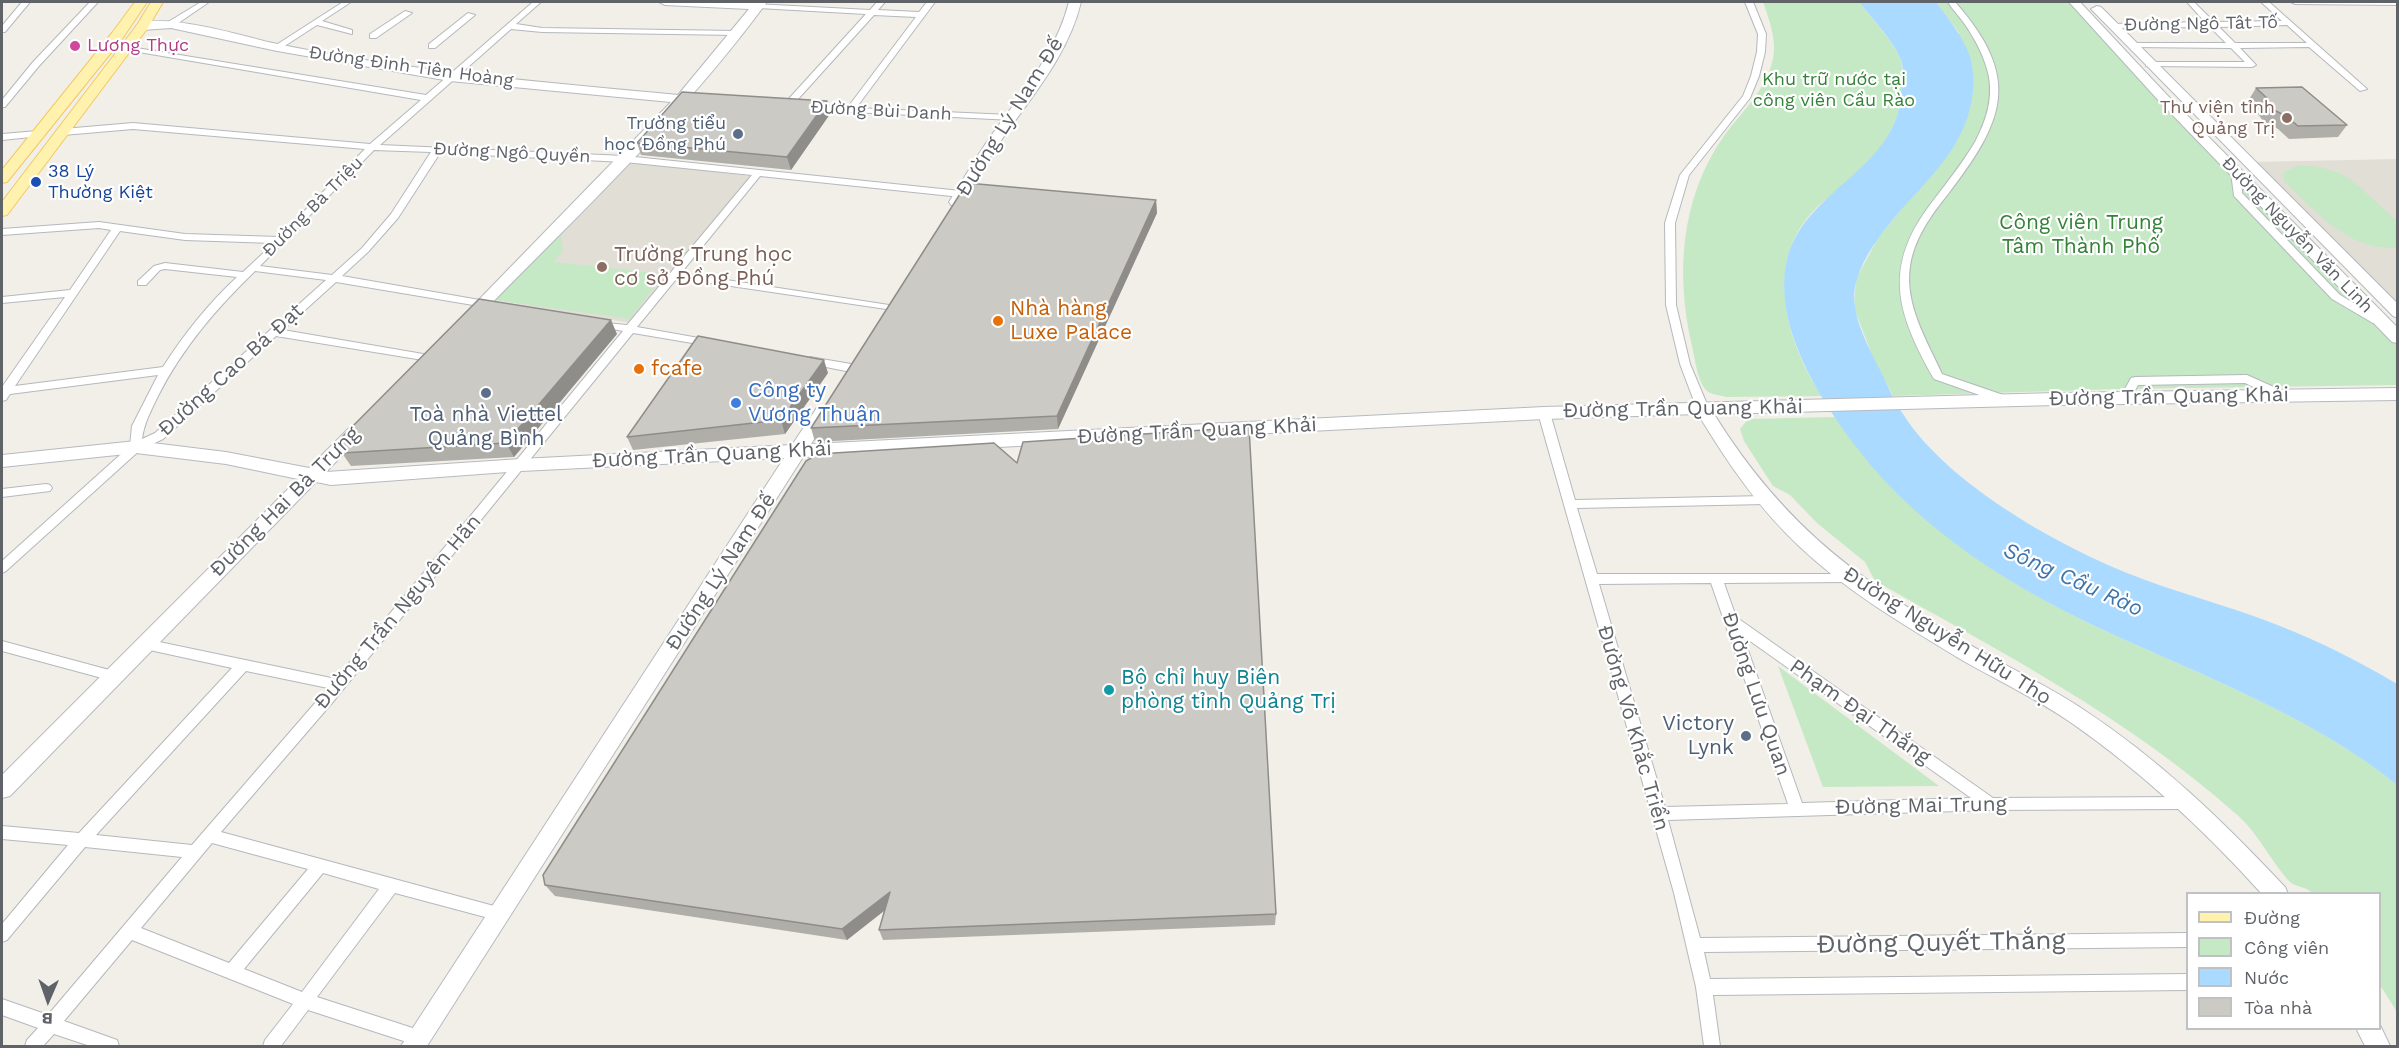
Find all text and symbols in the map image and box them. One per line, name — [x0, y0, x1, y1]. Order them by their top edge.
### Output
street label: Đường Ngô Tât Tố — [2124, 12, 2278, 36]
street label: Đường Lý Nam Đế — [951, 33, 1069, 201]
place label: Lương Thực — [87, 35, 189, 57]
marker: Lương Thực — [68, 39, 82, 53]
street label: Đường Đinh Tiên Hoàng — [307, 42, 515, 92]
park label: Khu trữ nước tại công viên Cầu Rào — [1753, 69, 1915, 112]
street label: Đường Bùi Danh — [810, 97, 952, 125]
place label: Thư viện tỉnh Quảng Trị — [2160, 97, 2275, 140]
marker: Thư viện tỉnh Quảng Trị — [2280, 111, 2294, 125]
place label: Trường tiểu học Đồng Phú — [604, 113, 726, 156]
marker: Trường tiểu học Đồng Phú — [731, 127, 745, 141]
street label: Đường Ngô Quyền — [433, 138, 591, 168]
street label: Đường Bà Triệu — [258, 152, 368, 262]
street label: Đường Nguyễn Văn Linh — [2217, 152, 2377, 318]
place label: 38 Lý Thường Kiệt — [48, 161, 153, 204]
marker: 38 Lý Thường Kiệt — [29, 175, 43, 189]
park label: Công viên Trung Tâm Thành Phố — [1999, 210, 2163, 260]
place label: Trường Trung học cơ sở Đồng Phú — [614, 242, 792, 292]
marker: Trường Trung học cơ sở Đồng Phú — [595, 260, 609, 274]
place label: Nhà hàng Luxe Palace — [1010, 296, 1132, 346]
street label: Đường Cao Bá Đạt — [153, 298, 309, 442]
marker: Nhà hàng Luxe Palace — [991, 314, 1005, 328]
place label: fcafe — [651, 356, 703, 382]
marker: fcafe — [632, 362, 646, 376]
place label: Công ty Vương Thuận — [748, 378, 881, 428]
street label: Đường Trần Quang Khải — [2049, 382, 2289, 412]
marker: Toà nhà Viettel Quảng Bình — [479, 386, 493, 400]
street label: Đường Trần Quang Khải — [1563, 394, 1803, 424]
marker: Công ty Vương Thuận — [729, 396, 743, 410]
place label: Toà nhà Viettel Quảng Bình — [410, 402, 562, 452]
street label: Đường Trần Quang Khải — [1076, 412, 1318, 450]
street label: Đường Hai Bà Trưng — [205, 422, 365, 582]
street label: Đường Trần Quang Khải — [591, 436, 833, 474]
street label: Đường Lý Nam Đế — [661, 488, 781, 656]
street label: Đường Trần Nguyên Hãn — [309, 509, 487, 715]
water label: Sông Cầu Rào — [1999, 537, 2147, 623]
street label: Đường Nguyễn Hữu Thọ — [1838, 561, 2056, 711]
street label: Đường Lưu Quan — [1716, 609, 1796, 779]
street label: Đường Võ Khắc Triển — [1592, 622, 1674, 834]
street label: Phạm Đại Thắng — [1785, 654, 1935, 770]
place label: Bộ chỉ huy Biên phòng tỉnh Quảng Trị — [1121, 665, 1336, 715]
marker: Bộ chỉ huy Biên phòng tỉnh Quảng Trị — [1102, 683, 1116, 697]
place label: Victory Lynk — [1662, 711, 1734, 761]
marker: Victory Lynk — [1739, 729, 1753, 743]
street label: Đường Mai Trung — [1835, 792, 2007, 820]
legend — [2186, 892, 2381, 1030]
text: Đường — [2244, 907, 2300, 928]
street label: Đường Quyết Thắng — [1816, 925, 2066, 961]
text: Công viên — [2244, 937, 2329, 958]
text: Nước — [2244, 967, 2289, 988]
north arrow — [18, 970, 78, 1030]
text: Tòa nhà — [2244, 997, 2312, 1018]
text: B — [42, 1009, 53, 1028]

